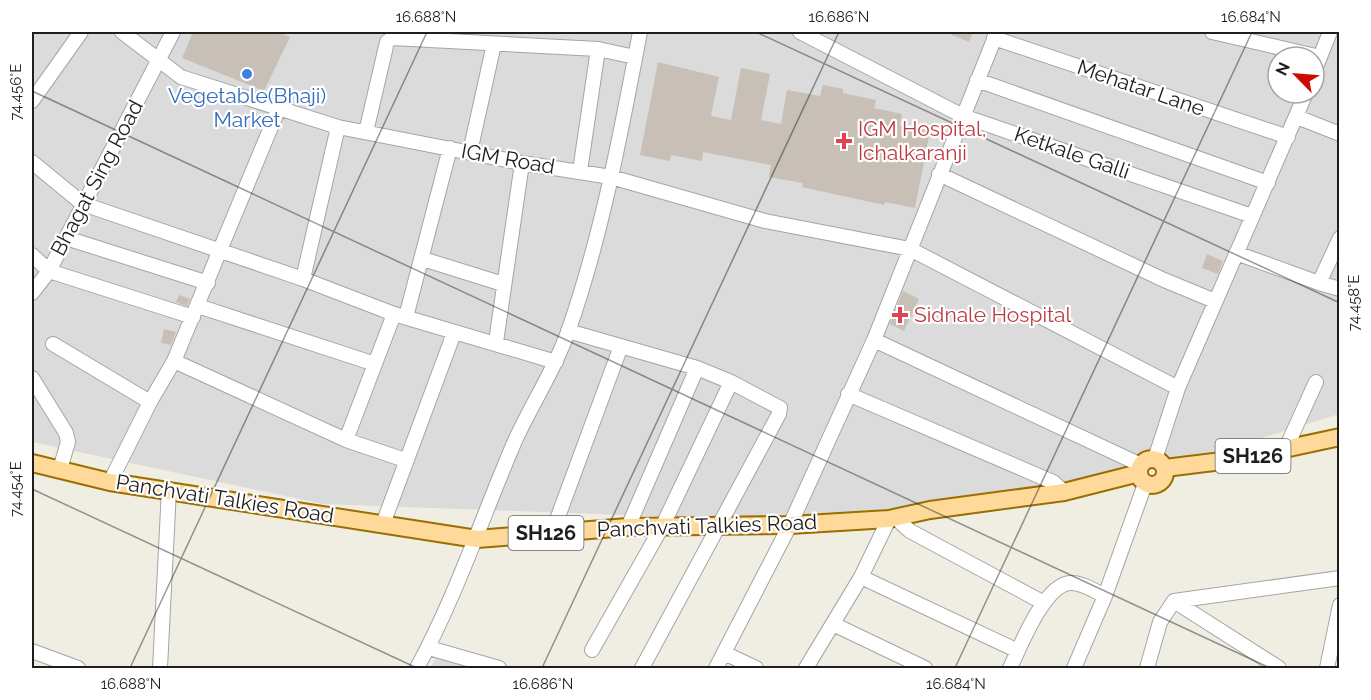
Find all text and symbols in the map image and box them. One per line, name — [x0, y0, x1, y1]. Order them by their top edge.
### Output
text: 16.688°N — [396, 8, 456, 26]
text: 16.686°N — [809, 8, 869, 26]
text: 16.684°N — [1221, 8, 1281, 26]
north arrow — [1266, 45, 1326, 105]
street label: Mehatar Lane — [1074, 54, 1208, 121]
text: N — [1272, 59, 1294, 78]
text: 74.456°E — [7, 64, 25, 120]
marker: Vegetable(Bhaji) Market — [240, 67, 254, 81]
place label: Vegetable(Bhaji) Market — [168, 83, 326, 132]
street label: Bhagat Sing Road — [45, 96, 148, 260]
place label: IGM Hospital, Ichalkaranji — [858, 116, 986, 165]
street label: Ketkale Galli — [1011, 121, 1133, 184]
marker: IGM Hospital, Ichalkaranji — [835, 132, 853, 150]
street label: IGM Road — [459, 138, 557, 179]
text: 74.458°E — [1345, 275, 1363, 331]
place label: Sidnale Hospital — [914, 302, 1071, 327]
marker: Sidnale Hospital — [891, 306, 909, 324]
road number: SH126 — [1216, 439, 1290, 473]
text: 74.454°E — [7, 461, 25, 517]
street label: Panchvati Talkies Road — [114, 469, 336, 528]
street label: Panchvati Talkies Road — [596, 509, 818, 542]
road number: SH126 — [508, 516, 584, 550]
text: 16.688°N — [101, 675, 161, 693]
text: 16.686°N — [513, 675, 573, 693]
text: 16.684°N — [926, 675, 986, 693]

